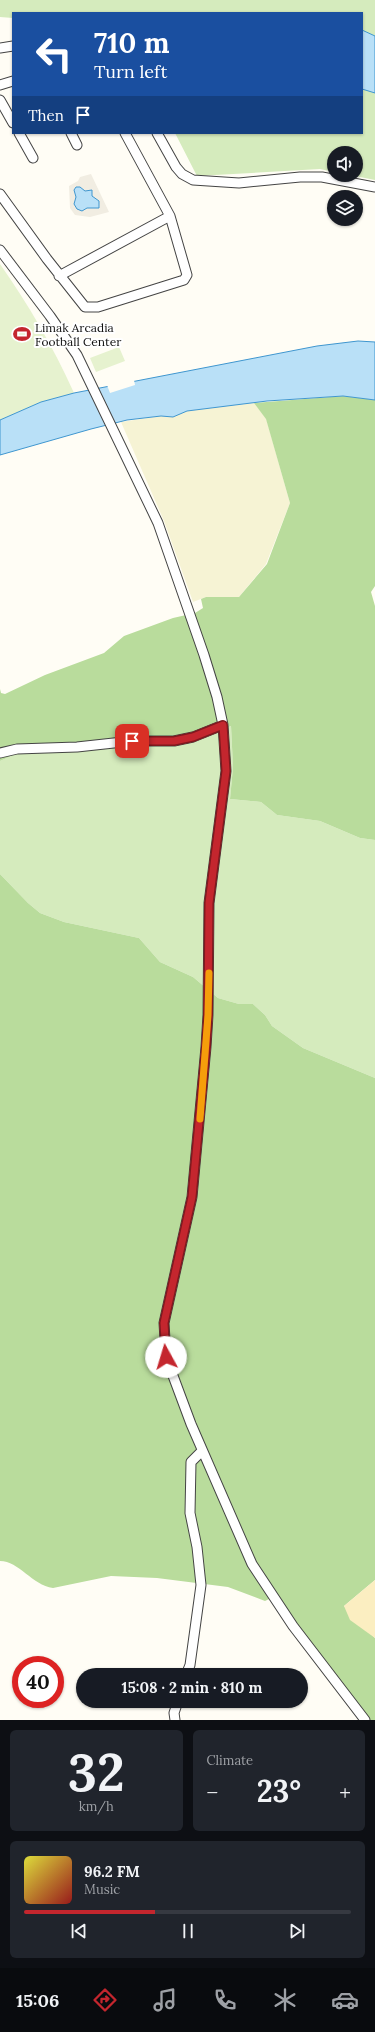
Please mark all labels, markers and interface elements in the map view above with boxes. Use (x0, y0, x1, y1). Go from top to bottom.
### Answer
text: 710 m (94, 25, 169, 61)
icon: left (28, 28, 80, 80)
text: Turn left (94, 60, 167, 83)
icon: arrive (72, 104, 94, 126)
text: Then (28, 106, 64, 125)
map controls (327, 146, 363, 226)
button: sound (327, 146, 363, 182)
button: layers (327, 190, 363, 226)
place label: Limak Arcadia Football Center (35, 320, 122, 349)
sports icon: Limak Arcadia Football Center (12, 324, 32, 344)
pin (115, 724, 149, 758)
icon: arrive (121, 730, 143, 752)
position arrow (145, 1336, 187, 1378)
speed limit sign: 40 (12, 1656, 64, 1708)
text: 15:08 · 2 min · 810 m (122, 1678, 262, 1697)
text: 32 (68, 1739, 125, 1805)
text: Climate (207, 1752, 253, 1769)
text: 23° (257, 1772, 301, 1810)
text: − (207, 1778, 218, 1806)
text: + (339, 1778, 351, 1806)
text: km/h (79, 1798, 114, 1815)
text: 96.2 FM (84, 1862, 140, 1881)
text: Music (84, 1881, 120, 1898)
icon: previous (68, 1920, 90, 1942)
icon: pause (177, 1920, 199, 1942)
icon: next (286, 1920, 308, 1942)
icon: directions (91, 1986, 119, 2014)
icon: music (151, 1986, 179, 2014)
icon: phone (211, 1986, 239, 2014)
icon: climate (271, 1986, 299, 2014)
icon: car (331, 1986, 359, 2014)
text: 15:06 (16, 1989, 59, 2012)

